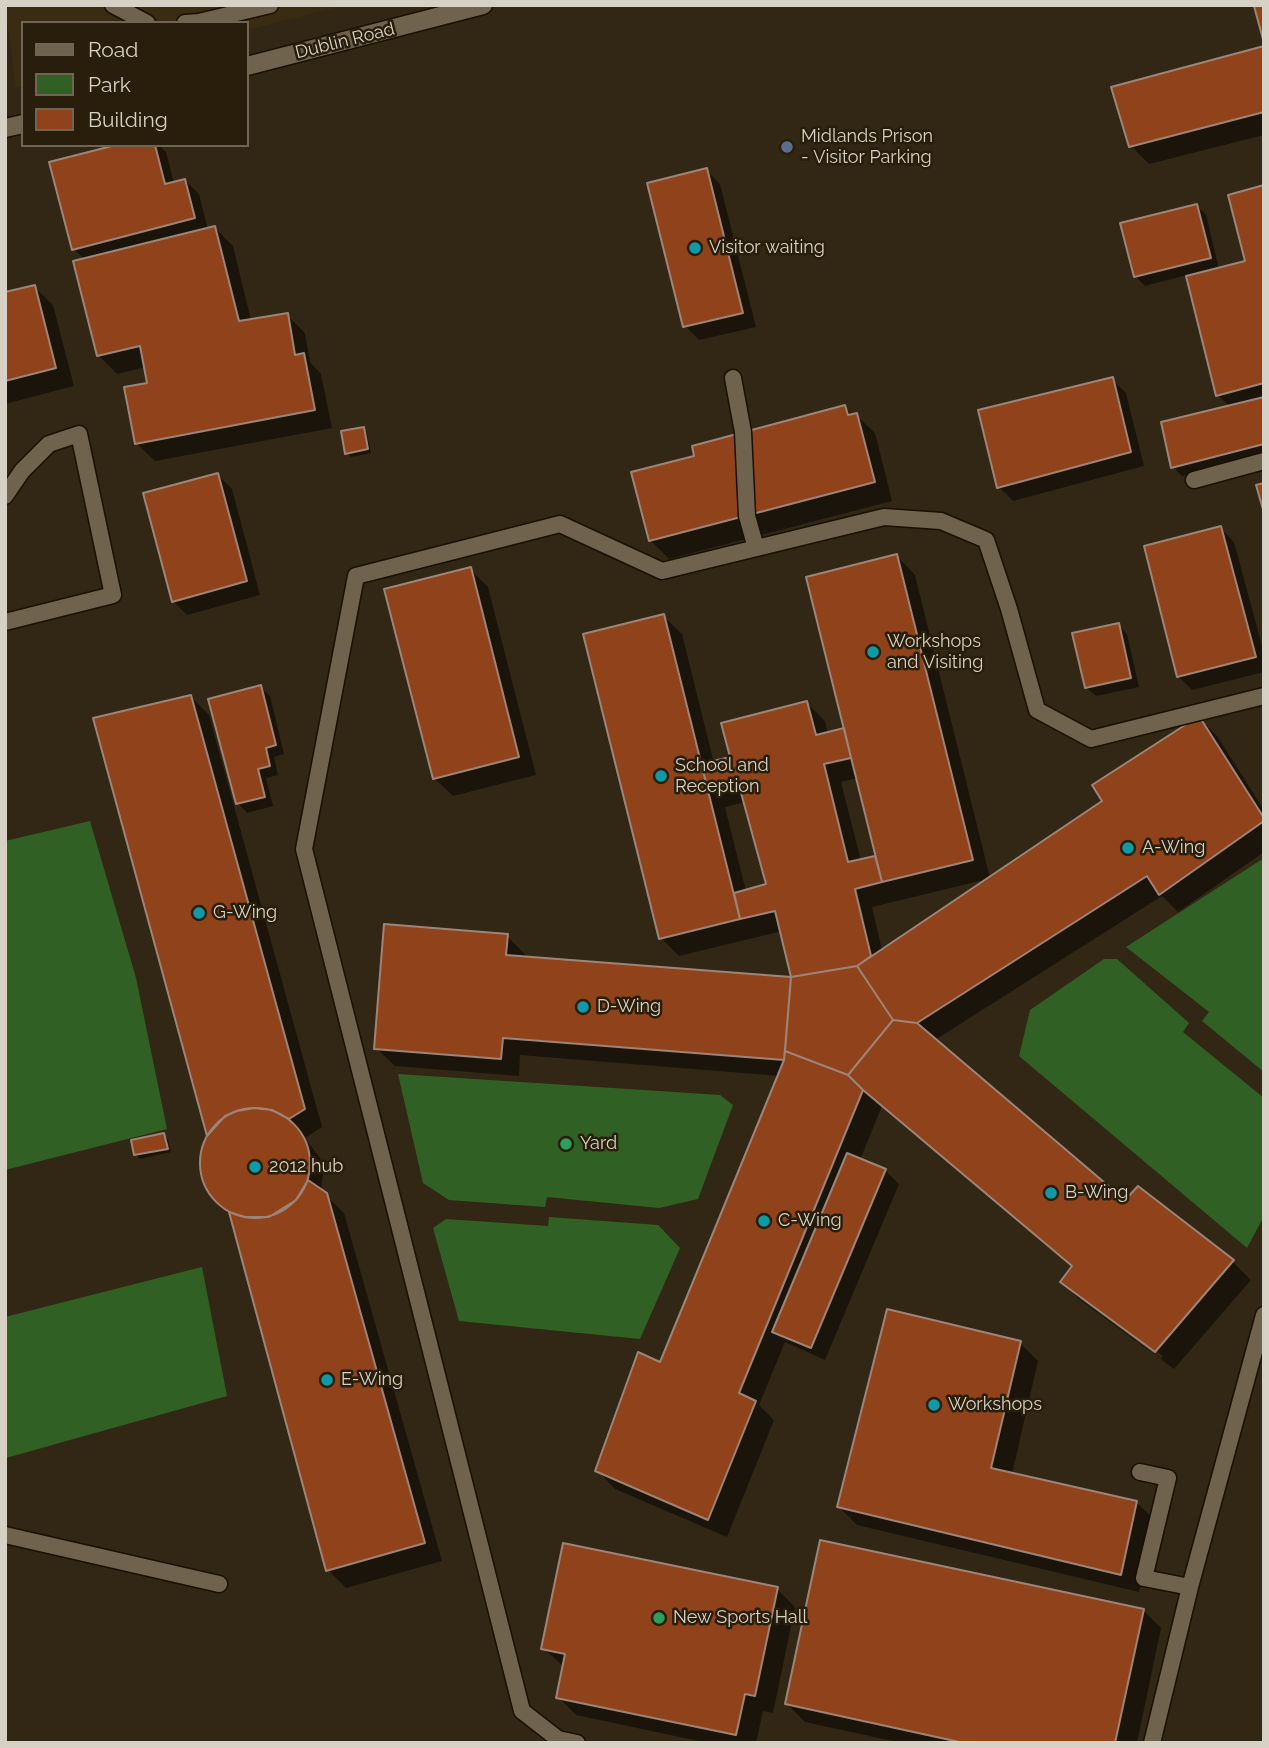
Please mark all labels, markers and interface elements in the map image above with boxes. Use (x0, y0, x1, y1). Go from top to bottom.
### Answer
street label: Dublin Road (293, 18, 397, 64)
legend (21, 21, 248, 147)
text: Road (88, 37, 138, 62)
text: Park (88, 72, 131, 97)
text: Building (88, 107, 168, 132)
place label: Midlands Prison - Visitor Parking (801, 126, 933, 168)
marker: Midlands Prison - Visitor Parking (779, 139, 795, 155)
place label: Visitor waiting (709, 237, 825, 259)
marker: Visitor waiting (687, 240, 703, 256)
place label: Workshops and Visiting (887, 631, 983, 674)
marker: Workshops and Visiting (865, 644, 881, 660)
place label: School and Reception (675, 755, 769, 798)
marker: School and Reception (653, 768, 669, 784)
place label: A-Wing (1142, 837, 1205, 859)
marker: A-Wing (1120, 840, 1136, 856)
place label: G-Wing (213, 902, 277, 924)
marker: G-Wing (191, 905, 207, 921)
place label: D-Wing (597, 996, 661, 1018)
marker: D-Wing (575, 999, 591, 1015)
place label: Yard (580, 1133, 617, 1155)
marker: Yard (558, 1136, 574, 1152)
place label: 2012 hub (269, 1156, 343, 1178)
marker: 2012 hub (247, 1159, 263, 1175)
place label: B-Wing (1065, 1182, 1128, 1204)
marker: B-Wing (1043, 1185, 1059, 1201)
place label: C-Wing (778, 1210, 842, 1232)
marker: C-Wing (756, 1213, 772, 1229)
place label: E-Wing (341, 1369, 403, 1391)
marker: E-Wing (319, 1372, 335, 1388)
place label: Workshops (948, 1394, 1042, 1416)
marker: Workshops (926, 1397, 942, 1413)
place label: New Sports Hall (673, 1607, 807, 1629)
marker: New Sports Hall (651, 1610, 667, 1626)

